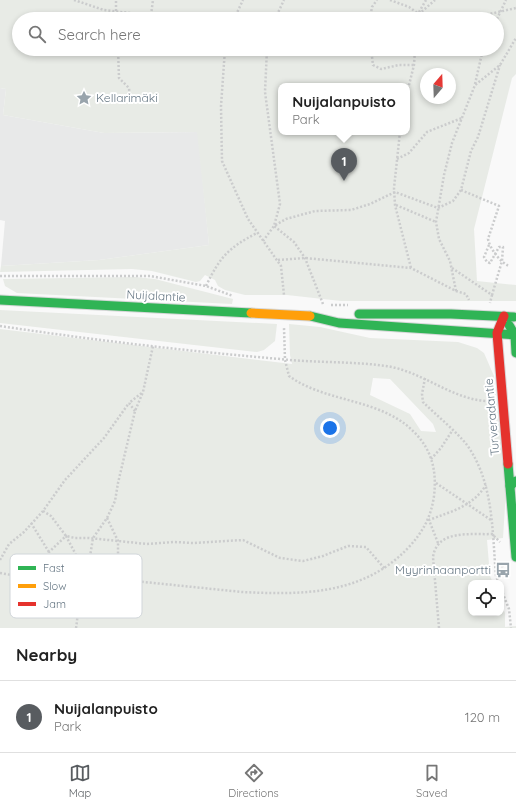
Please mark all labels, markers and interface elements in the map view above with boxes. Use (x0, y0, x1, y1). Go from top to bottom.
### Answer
search box (12, 12, 504, 56)
icon: search (26, 23, 48, 45)
text: Search here (58, 25, 141, 44)
north arrow (420, 68, 456, 104)
popup (278, 83, 410, 135)
place icon: Kellarimäki (75, 89, 93, 107)
place label: Kellarimäki (96, 90, 158, 105)
text: Nuijalanpuisto (292, 92, 396, 111)
text: Park (292, 111, 320, 127)
pin: 1 (331, 148, 357, 181)
street label: Nuijalantie (126, 286, 186, 305)
street label: Turveradantie (481, 378, 502, 456)
your location (320, 418, 340, 438)
legend (10, 554, 142, 618)
text: Fast (43, 561, 65, 575)
bus stop icon: Myyrinhaanportti (494, 561, 512, 579)
place label: Myyrinhaanportti (395, 562, 491, 577)
text: Slow (43, 579, 67, 593)
map controls (468, 580, 504, 616)
button: locate (468, 580, 504, 616)
text: Jam (43, 597, 66, 611)
text: Nearby (16, 644, 77, 665)
text: Nuijalanpuisto (54, 699, 158, 718)
text: 1 (26, 709, 32, 725)
text: 120 m (465, 709, 500, 725)
text: Park (54, 718, 82, 734)
tab: Map (69, 762, 91, 800)
tab: Directions (228, 762, 279, 800)
tab: Saved (416, 762, 447, 800)

